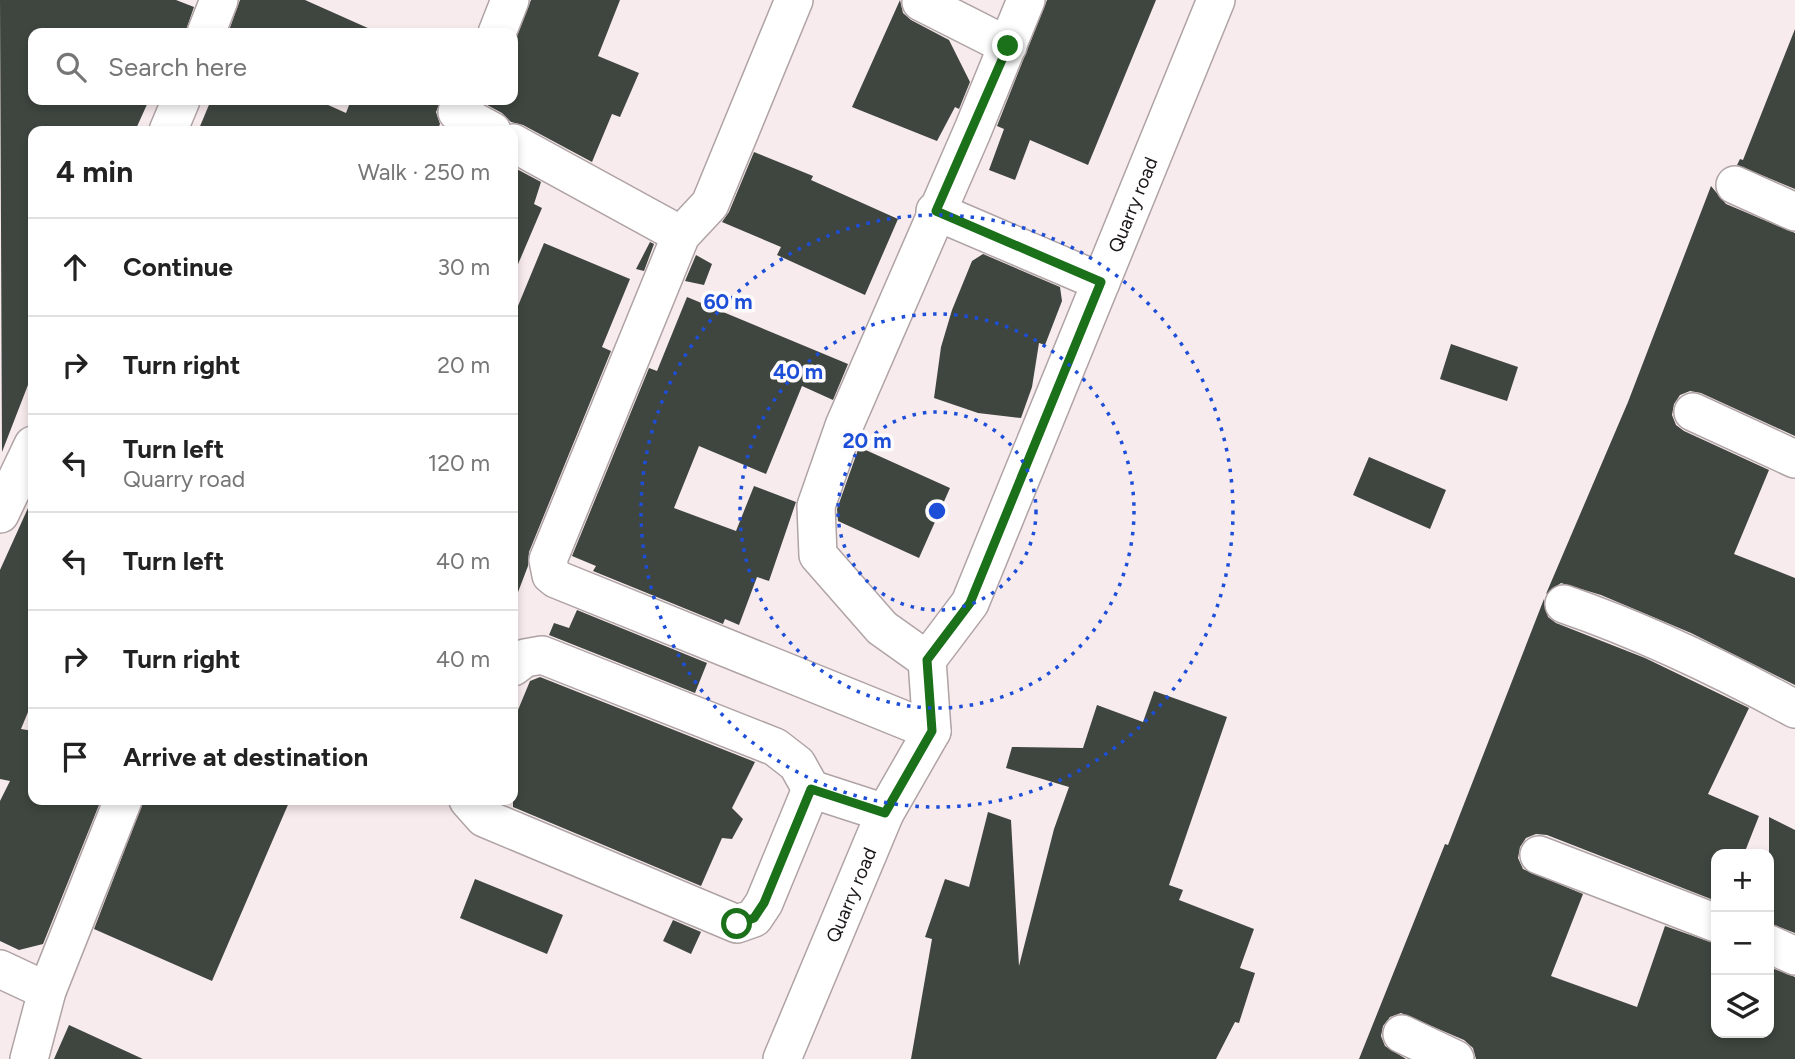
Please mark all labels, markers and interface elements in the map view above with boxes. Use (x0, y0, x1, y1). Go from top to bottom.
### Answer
search box (28, 28, 518, 105)
route end (992, 30, 1023, 61)
icon: search (52, 48, 90, 86)
text: Search here (108, 51, 247, 83)
text: 4 min (56, 153, 133, 190)
street label: Quarry road (1103, 154, 1163, 256)
text: Walk · 250 m (358, 158, 490, 186)
icon: ahead (56, 248, 94, 286)
text: Continue (123, 251, 233, 283)
text: 30 m (437, 253, 490, 281)
text: 60 m (703, 289, 753, 314)
icon: right (56, 346, 94, 384)
text: Turn right (123, 349, 240, 381)
text: 20 m (437, 351, 490, 379)
text: 40 m (773, 359, 823, 384)
text: 20 m (842, 428, 892, 453)
text: Turn left (123, 433, 224, 465)
icon: left (56, 444, 94, 482)
text: 120 m (428, 449, 490, 477)
text: Quarry road (123, 465, 245, 493)
centre of rings (925, 499, 949, 523)
icon: left (56, 542, 94, 580)
text: Turn left (123, 545, 224, 577)
text: 40 m (436, 547, 490, 575)
icon: right (56, 640, 94, 678)
text: Turn right (123, 643, 240, 675)
text: 40 m (436, 645, 490, 673)
icon: arrive (56, 738, 94, 776)
text: Arrive at destination (123, 741, 368, 773)
street label: Quarry road (821, 844, 881, 946)
map controls (1711, 849, 1774, 1038)
button: + (1711, 849, 1774, 912)
route start (721, 908, 752, 939)
button: − (1711, 912, 1774, 975)
button: layers (1711, 975, 1774, 1038)

